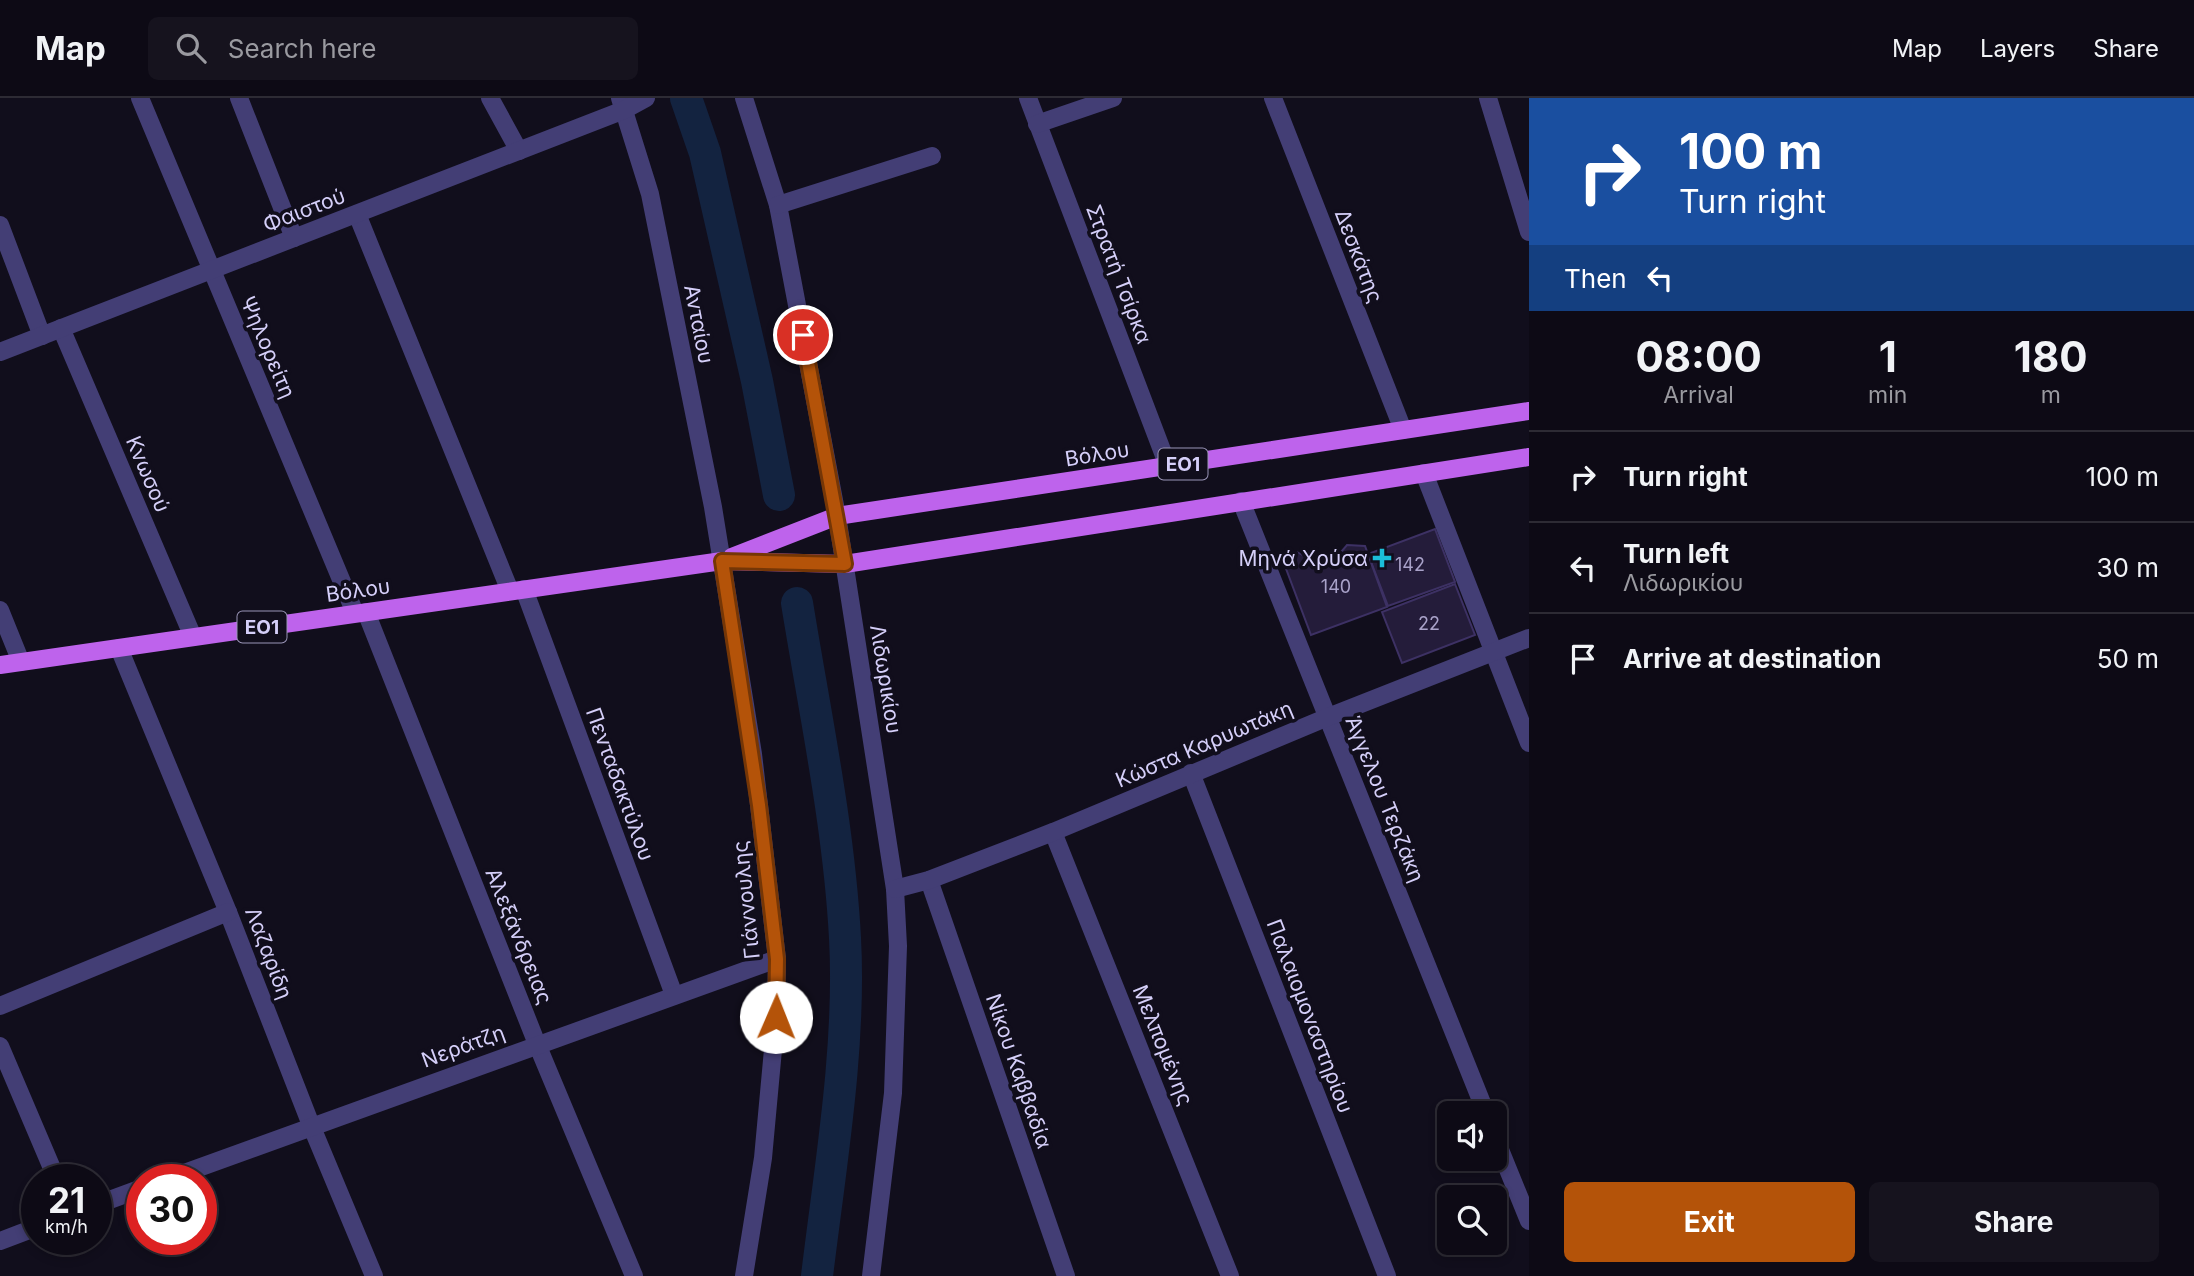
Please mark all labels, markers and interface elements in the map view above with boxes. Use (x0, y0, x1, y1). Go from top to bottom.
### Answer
search box (148, 17, 638, 80)
text: Map (35, 28, 106, 68)
icon: search (172, 29, 210, 67)
text: Search here (228, 33, 376, 64)
text: Map (1892, 34, 1942, 63)
text: Layers (1980, 34, 2055, 63)
text: Share (2093, 34, 2159, 63)
text: 100 m (1679, 122, 1823, 181)
icon: right (1564, 126, 1655, 217)
text: Turn right (1679, 182, 1826, 221)
street label: Φαιστού (259, 183, 349, 237)
street label: Στρατή Τσίρκα (1081, 201, 1157, 347)
street label: Δεσκάτης (1330, 206, 1388, 306)
icon: left (1641, 259, 1679, 297)
text: Then (1564, 263, 1627, 294)
street label: Ανταίου (679, 282, 719, 366)
street label: Ψηλορείτη (235, 292, 301, 402)
pin (773, 305, 833, 365)
icon: arrive (784, 316, 822, 354)
text: 08:00 (1635, 331, 1762, 382)
text: 1 (1879, 331, 1897, 382)
text: 180 (2014, 331, 2088, 382)
text: Arrival (1663, 381, 1734, 409)
text: min (1868, 381, 1907, 409)
text: m (2041, 381, 2061, 409)
street label: Κνωσού (121, 432, 175, 516)
street label: Βόλου (1063, 437, 1131, 471)
road number: ΕΟ1 (1158, 448, 1208, 480)
icon: right (1564, 458, 1602, 496)
text: Turn right (1623, 461, 1748, 492)
text: 100 m (2086, 461, 2159, 492)
text: Turn left (1623, 538, 1729, 569)
place label: Μηνά Χρύσα (1239, 546, 1368, 571)
icon: left (1564, 549, 1602, 587)
marker: Μηνά Χρύσα (1374, 550, 1390, 566)
text: 30 m (2096, 552, 2159, 583)
house number: 142 (1395, 554, 1425, 575)
text: Λιδωρικίου (1623, 569, 1743, 597)
street label: Βόλου (324, 573, 392, 607)
house number: 140 (1321, 576, 1351, 597)
road number: ΕΟ1 (238, 612, 286, 642)
house number: 22 (1418, 613, 1440, 634)
street label: Λιδωρικίου (865, 623, 907, 735)
icon: arrive (1564, 640, 1602, 678)
text: Arrive at destination (1623, 643, 1882, 674)
text: 50 m (2097, 643, 2159, 674)
street label: Κώστα Καρυωτάκη (1112, 695, 1296, 793)
street label: Πενταδακτύλου (581, 704, 659, 864)
street label: Άγγελου Τερζάκη (1340, 712, 1430, 886)
street label: Γιάννουλης (727, 840, 765, 960)
street label: Αλεξάνδρειας (480, 864, 558, 1008)
street label: Λαζαρίδη (240, 904, 298, 1002)
street label: Παλαιομοναστηρίου (1262, 916, 1358, 1116)
position arrow (739, 980, 813, 1054)
street label: Μελπομένης (1127, 981, 1199, 1109)
street label: Νίκου Καββαδία (981, 990, 1057, 1152)
street label: Νεράτζη (418, 1019, 508, 1073)
map controls (1437, 1101, 1507, 1255)
button: sound (1437, 1101, 1507, 1171)
speed limit sign: 30 (126, 1164, 217, 1255)
text: 21 (48, 1179, 85, 1221)
button: Exit (1564, 1182, 1855, 1262)
button: Share (1869, 1182, 2159, 1262)
button: search (1437, 1185, 1507, 1255)
text: km/h (45, 1216, 88, 1237)

